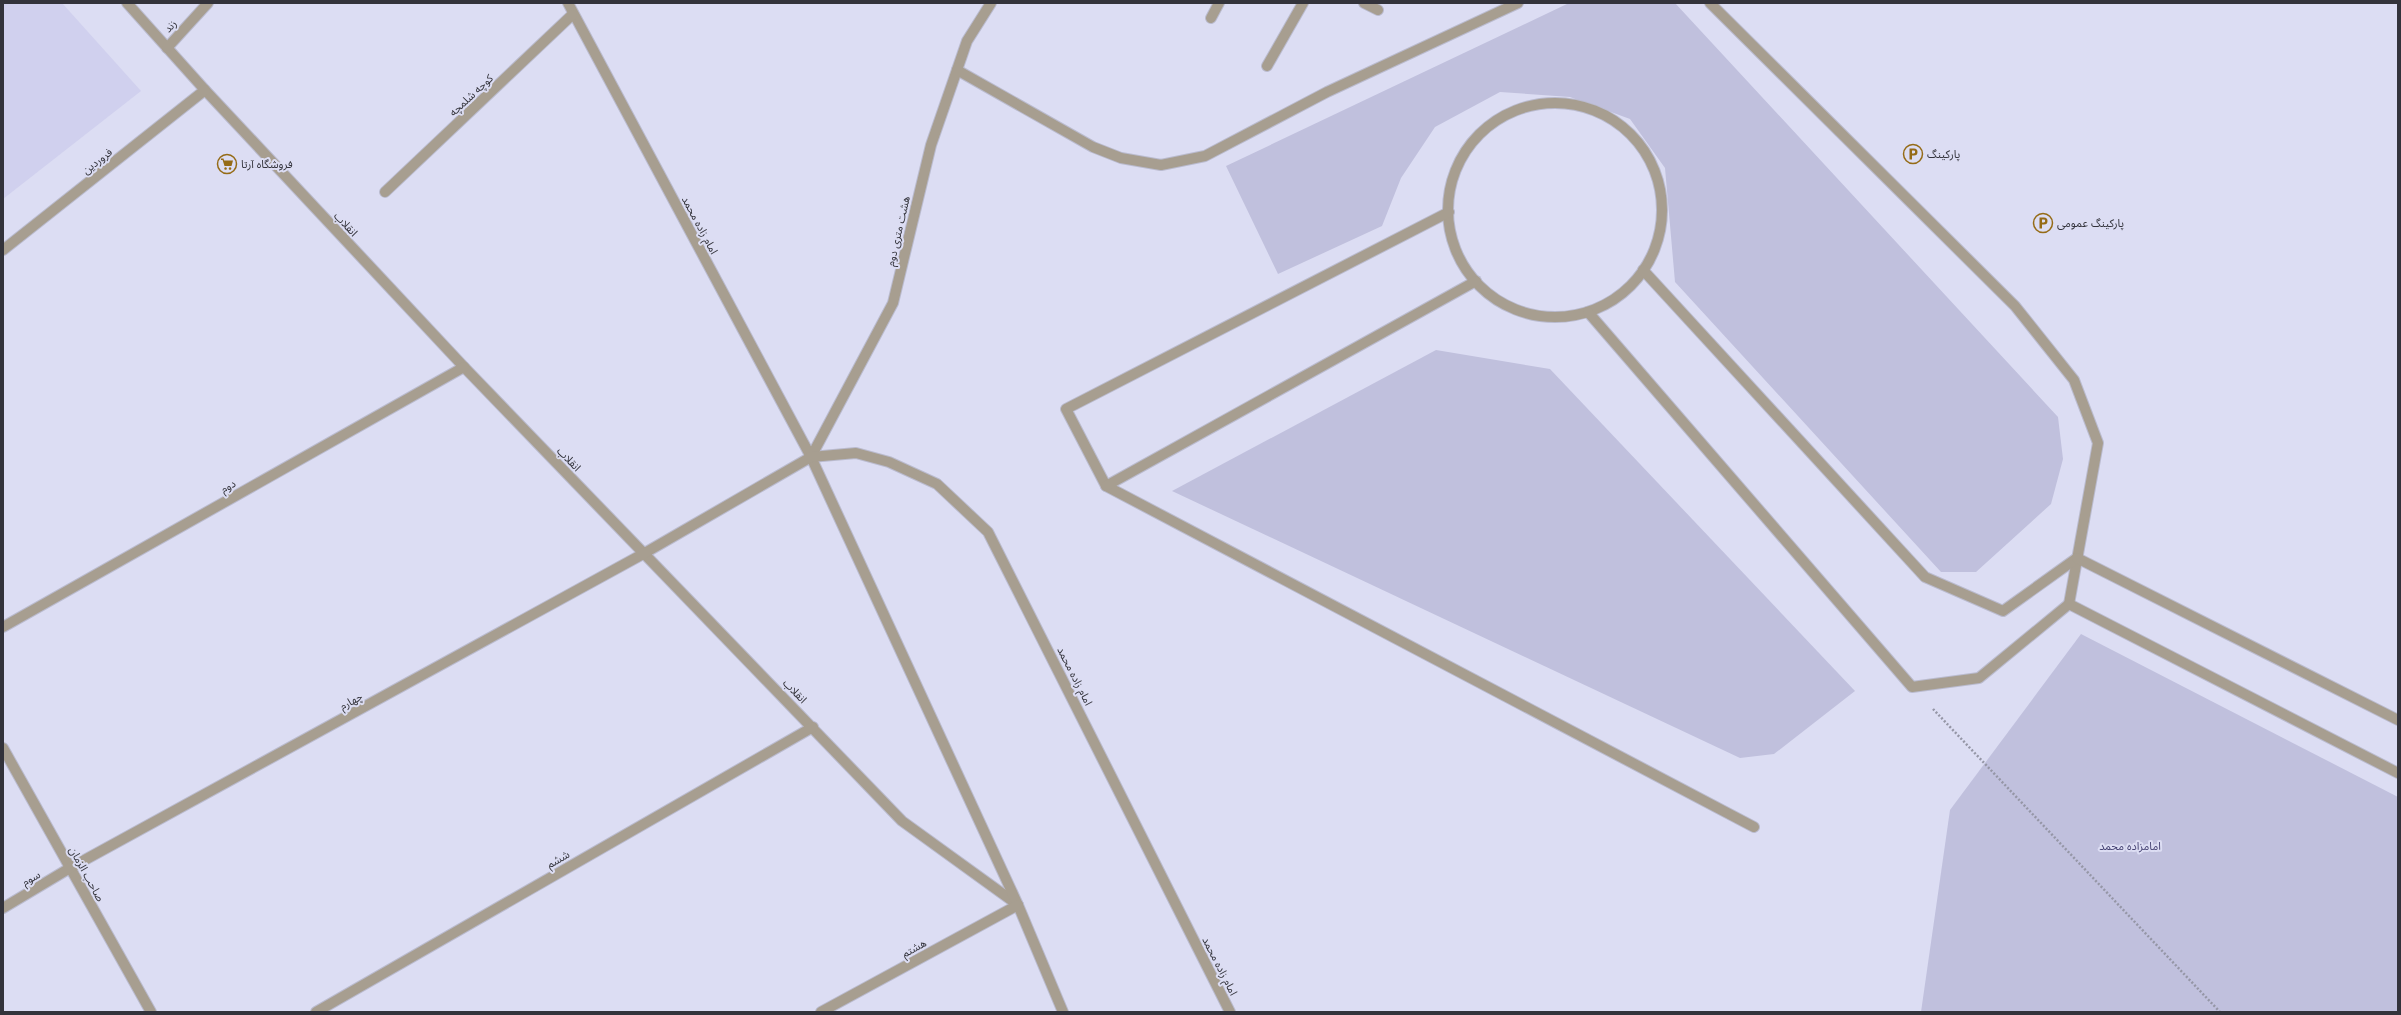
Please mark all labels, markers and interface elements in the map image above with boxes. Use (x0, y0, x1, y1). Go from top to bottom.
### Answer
street label: زند (160, 16, 180, 36)
street label: کوچه شلمچه (445, 70, 497, 120)
parking icon: پارکینگ (1902, 143, 1924, 165)
street label: فروردین (78, 144, 116, 178)
place label: پارکینگ (1927, 146, 1960, 162)
supermarket icon: فروشگاه آرتا (216, 153, 238, 175)
place label: فروشگاه آرتا (241, 156, 293, 172)
street label: امام زاده محمد (678, 193, 722, 257)
street label: هشت متری دوم (882, 194, 914, 268)
street label: انقلاب (330, 208, 362, 240)
parking icon: پارکینگ عمومی (2032, 212, 2054, 234)
place label: پارکینگ عمومی (2057, 215, 2124, 231)
street label: انقلاب (553, 443, 585, 475)
street label: دوم (217, 475, 239, 497)
street label: امام زاده محمد (1053, 644, 1097, 708)
street label: انقلاب (779, 675, 811, 707)
street label: چهارم (337, 688, 366, 714)
park label: امامزاده محمد (2099, 838, 2161, 854)
street label: صاحب الزمان (65, 844, 109, 904)
street label: ششم (544, 846, 573, 873)
street label: سوم (19, 866, 44, 890)
street label: امام زاده محمد (1198, 934, 1242, 998)
street label: هشتم (899, 935, 930, 962)

